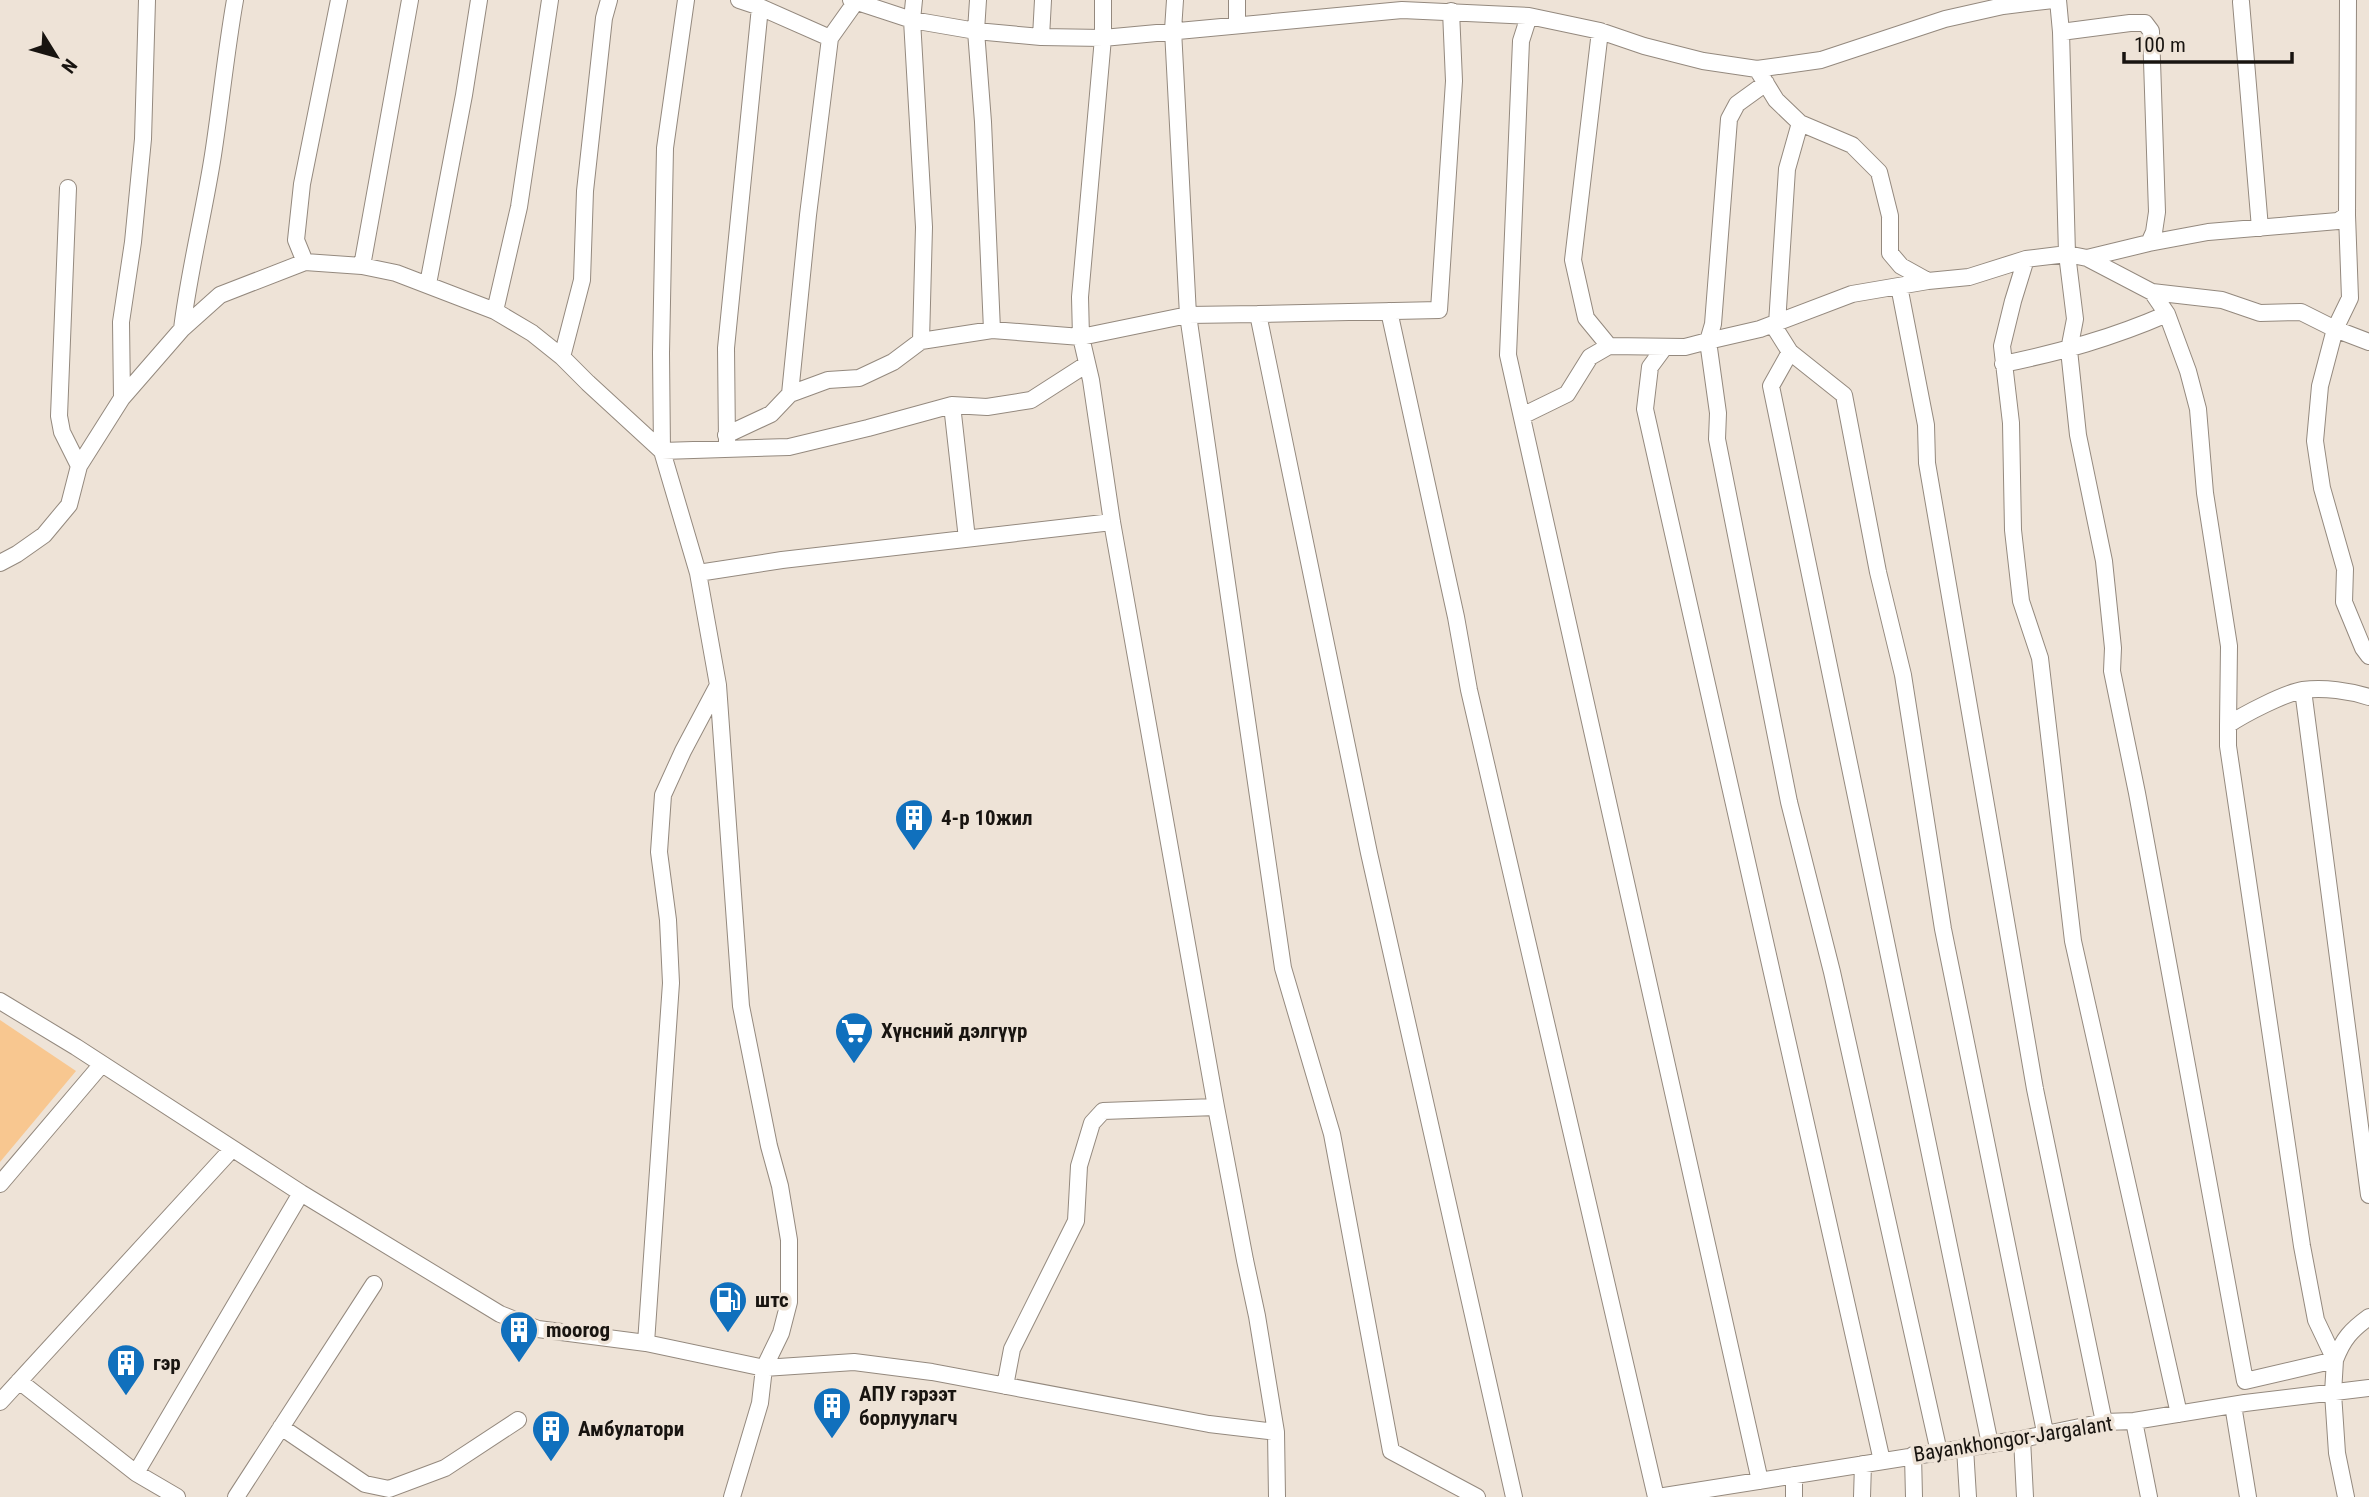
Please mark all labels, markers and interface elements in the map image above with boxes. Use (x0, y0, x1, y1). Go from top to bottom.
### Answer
north arrow (21, 21, 91, 91)
scale bar (2124, 21, 2292, 65)
text: 100 m (2134, 33, 2186, 57)
text: N (56, 54, 82, 77)
building icon: 4-р 10жил (893, 797, 935, 852)
place label: 4-р 10жил (941, 806, 1032, 830)
supermarket icon: Хүнсний дэлгүүр (833, 1010, 875, 1065)
place label: Хүнсний дэлгүүр (881, 1019, 1027, 1043)
fuel station icon: штс (707, 1279, 749, 1334)
place label: штс (755, 1288, 789, 1312)
building icon: moorog (498, 1309, 540, 1364)
place label: moorog (546, 1318, 610, 1342)
building icon: гэр (105, 1342, 147, 1397)
place label: гэр (153, 1351, 181, 1375)
place label: АПУ гэрээт борлуулагч (859, 1382, 958, 1430)
building icon: АПУ гэрээт борлуулагч (811, 1385, 853, 1440)
building icon: Амбулатори (530, 1408, 572, 1463)
street label: Bayankhongor-Jargalant (1912, 1411, 2114, 1467)
place label: Амбулатори (578, 1417, 684, 1441)

